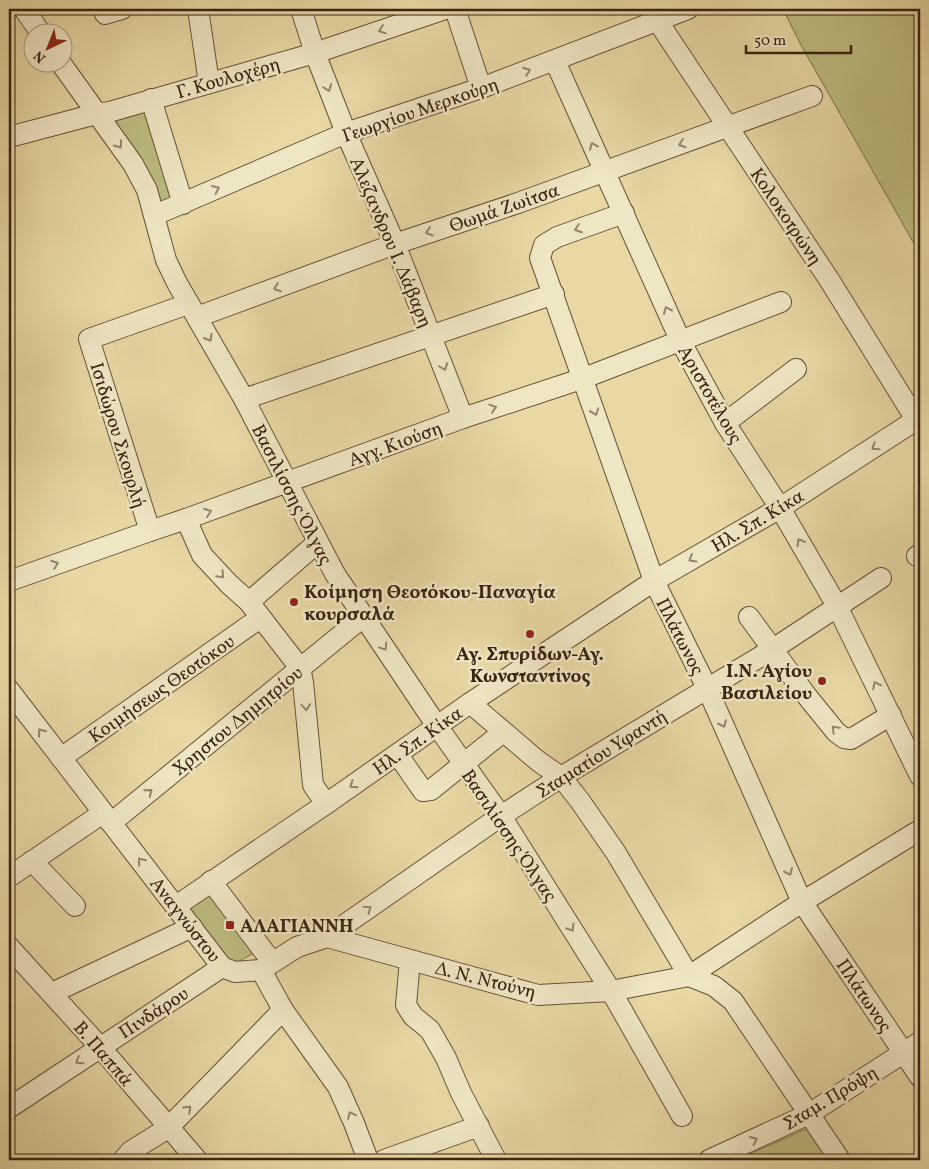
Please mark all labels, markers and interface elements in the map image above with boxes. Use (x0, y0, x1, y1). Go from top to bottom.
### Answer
north arrow (22, 22, 72, 72)
scale bar (746, 22, 852, 54)
one-way arrow (378, 24, 387, 34)
text: 50 m (754, 31, 786, 52)
text: N (30, 46, 50, 67)
street label: Γ. Κουλοχέρη (174, 52, 284, 106)
one-way arrow (522, 67, 531, 77)
street label: Γεωργίου Μερκούρη (339, 72, 503, 150)
one-way arrow (322, 83, 333, 92)
one-way arrow (678, 138, 687, 148)
one-way arrow (113, 139, 122, 149)
one-way arrow (589, 142, 600, 151)
street label: Αλεζανδρου Ι. Δάβαρη (342, 153, 438, 332)
street label: Κολοκοτρώνη (743, 163, 828, 271)
street label: Θωμά Ζωίτσα (446, 178, 564, 240)
one-way arrow (211, 185, 220, 196)
one-way arrow (575, 223, 583, 233)
one-way arrow (426, 227, 434, 237)
one-way arrow (273, 282, 281, 292)
one-way arrow (662, 306, 673, 315)
one-way arrow (202, 333, 212, 342)
street label: Αριστοτέλους (671, 341, 748, 449)
street label: Ισιδώρου Σκουρλή (83, 359, 152, 512)
one-way arrow (438, 363, 448, 371)
one-way arrow (488, 404, 496, 414)
one-way arrow (590, 407, 600, 416)
street label: Αγγ. Κιούση (345, 416, 446, 474)
street label: Βασιλίσσης Όλγας (244, 420, 338, 570)
one-way arrow (872, 440, 881, 450)
street label: Ηλ. Σπ. Κίκα (707, 483, 810, 560)
one-way arrow (204, 507, 212, 517)
one-way arrow (796, 538, 806, 547)
one-way arrow (689, 553, 698, 563)
one-way arrow (50, 560, 58, 570)
one-way arrow (215, 570, 224, 579)
place label: Κοίμηση Θεοτόκου-Παναγία κουρσαλά (304, 580, 556, 628)
street label: Πλάτωνος (649, 594, 710, 680)
marker: Κοίμηση Θεοτόκου-Παναγία κουρσαλά (288, 596, 300, 608)
marker: Αγ. Σπυρίδων-Αγ. Κωνσταντίνος (524, 628, 536, 640)
street label: Κοιμήσεως Θεοτόκου (84, 629, 241, 750)
one-way arrow (377, 642, 387, 651)
place label: Αγ. Σπυρίδων-Αγ. Κωνσταντίνος (456, 642, 604, 690)
place label: Ι.Ν. Αγίου Βασιλείου (721, 659, 812, 707)
street label: Χρηστου Δημητρίου (167, 661, 309, 782)
marker: Ι.Ν. Αγίου Βασιλείου (816, 675, 828, 687)
one-way arrow (872, 681, 882, 690)
street label: Ηλ. Σπ. Κίκα (368, 701, 469, 782)
one-way arrow (300, 704, 311, 712)
street label: Σταματίου Υφαντή (532, 704, 672, 805)
one-way arrow (717, 719, 728, 728)
one-way arrow (832, 726, 841, 735)
one-way arrow (39, 729, 47, 738)
street label: Βασιλίσσης Όλγας (454, 765, 562, 908)
one-way arrow (350, 779, 359, 788)
one-way arrow (143, 790, 152, 798)
one-way arrow (138, 858, 146, 867)
one-way arrow (782, 867, 793, 876)
street label: Αναγνώστου (143, 872, 226, 968)
one-way arrow (362, 906, 371, 915)
place label: ΑΛΑΓΙΑΝΝΗ (240, 914, 354, 940)
marker: ΑΛΑΓΙΑΝΝΗ (224, 919, 236, 931)
one-way arrow (564, 922, 574, 931)
street label: Πλάτωνος (829, 954, 898, 1038)
street label: Δ. Ν. Ντούνη (432, 956, 539, 1006)
street label: Πινδάρου (114, 981, 194, 1046)
street label: Β. Παππά (67, 1016, 139, 1093)
one-way arrow (76, 1055, 85, 1064)
street label: Σταμ. Πρόψη (779, 1060, 883, 1137)
one-way arrow (182, 1106, 191, 1115)
one-way arrow (346, 1111, 357, 1120)
one-way arrow (749, 1135, 758, 1146)

